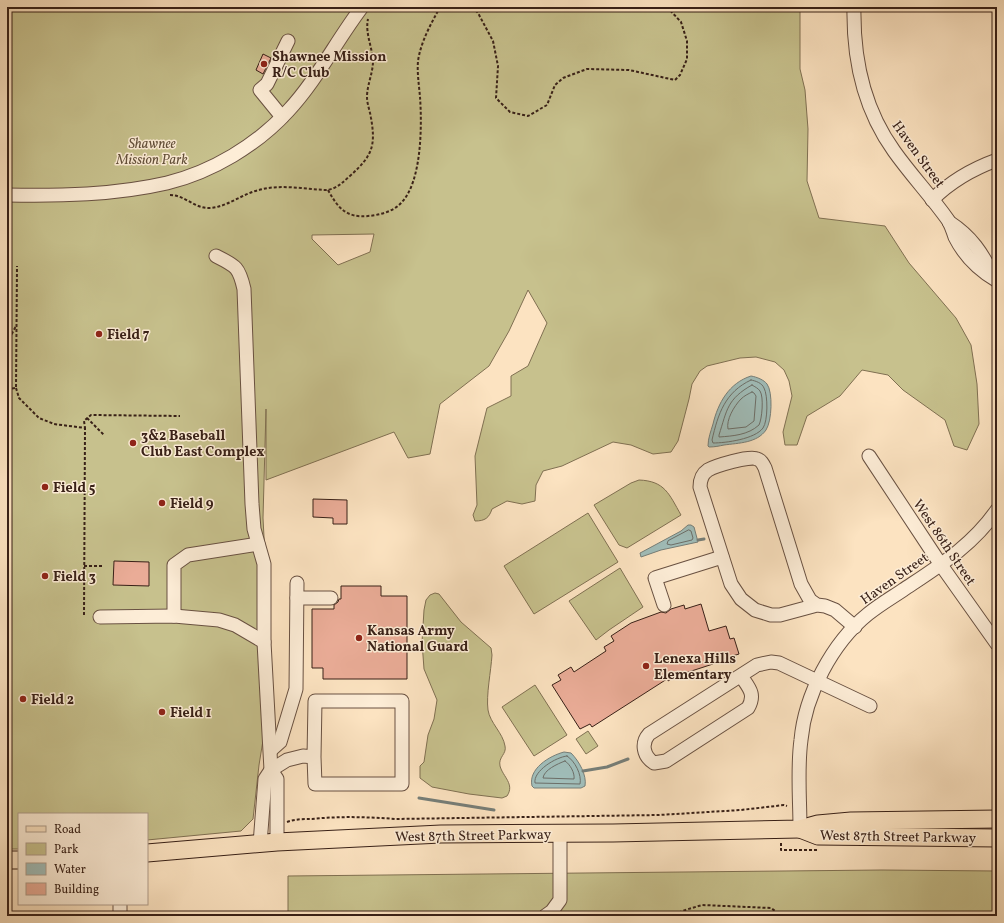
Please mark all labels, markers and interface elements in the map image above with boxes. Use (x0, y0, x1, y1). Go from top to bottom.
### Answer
place label: Shawnee Mission R/C Club (272, 48, 386, 83)
marker: Shawnee Mission R/C Club (259, 59, 269, 69)
street label: Haven Street (887, 117, 949, 192)
park label: Shawnee Mission Park (115, 135, 188, 170)
place label: Field 7 (107, 326, 150, 345)
marker: Field 7 (94, 329, 104, 339)
place label: 3&2 Baseball Club East Complex (141, 427, 264, 462)
marker: 3&2 Baseball Club East Complex (128, 438, 138, 448)
place label: Field 5 (53, 479, 96, 498)
marker: Field 5 (40, 482, 50, 492)
place label: Field 9 (170, 495, 214, 514)
street label: West 86th Street (908, 496, 980, 590)
marker: Field 9 (157, 498, 167, 508)
street label: Haven Street (857, 549, 933, 610)
place label: Field 3 (53, 568, 96, 587)
marker: Field 3 (40, 571, 50, 581)
place label: Kansas Army National Guard (367, 622, 469, 657)
marker: Kansas Army National Guard (354, 633, 364, 643)
place label: Lenexa Hills Elementary (654, 650, 736, 685)
marker: Lenexa Hills Elementary (641, 661, 651, 671)
place label: Field 2 (31, 691, 74, 710)
marker: Field 2 (18, 694, 28, 704)
place label: Field 1 (170, 704, 211, 723)
marker: Field 1 (157, 707, 167, 717)
legend (18, 813, 148, 905)
text: Road (54, 822, 81, 838)
street label: West 87th Street Parkway (395, 826, 552, 847)
street label: West 87th Street Parkway (820, 827, 977, 848)
text: Park (54, 842, 79, 858)
text: Water (54, 862, 86, 878)
text: Building (54, 882, 99, 898)

